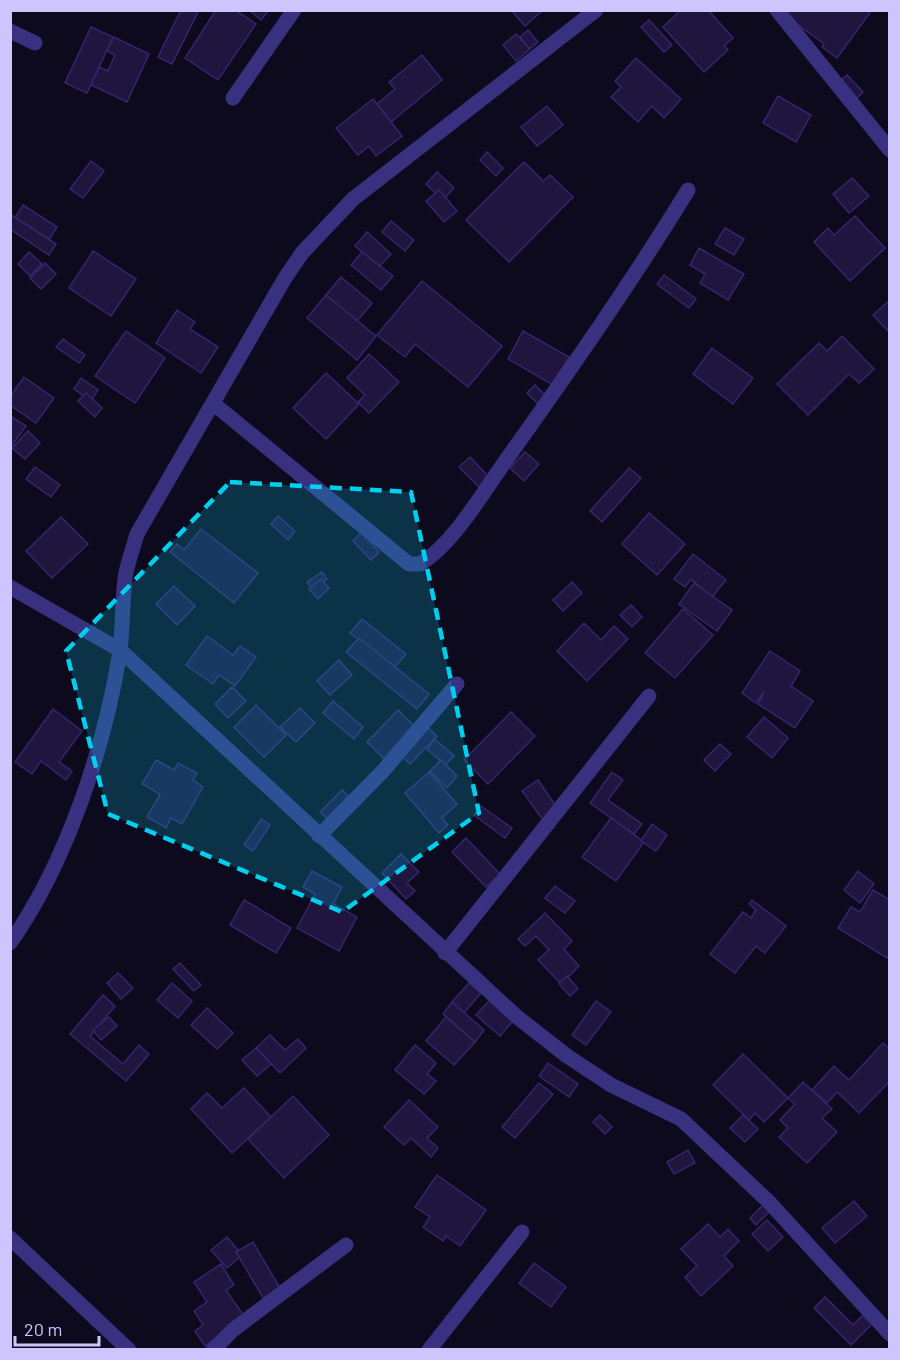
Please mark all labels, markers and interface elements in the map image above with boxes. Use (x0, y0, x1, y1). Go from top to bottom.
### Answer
scale bar (15, 1309, 99, 1347)
text: 20 m (24, 1318, 62, 1340)

